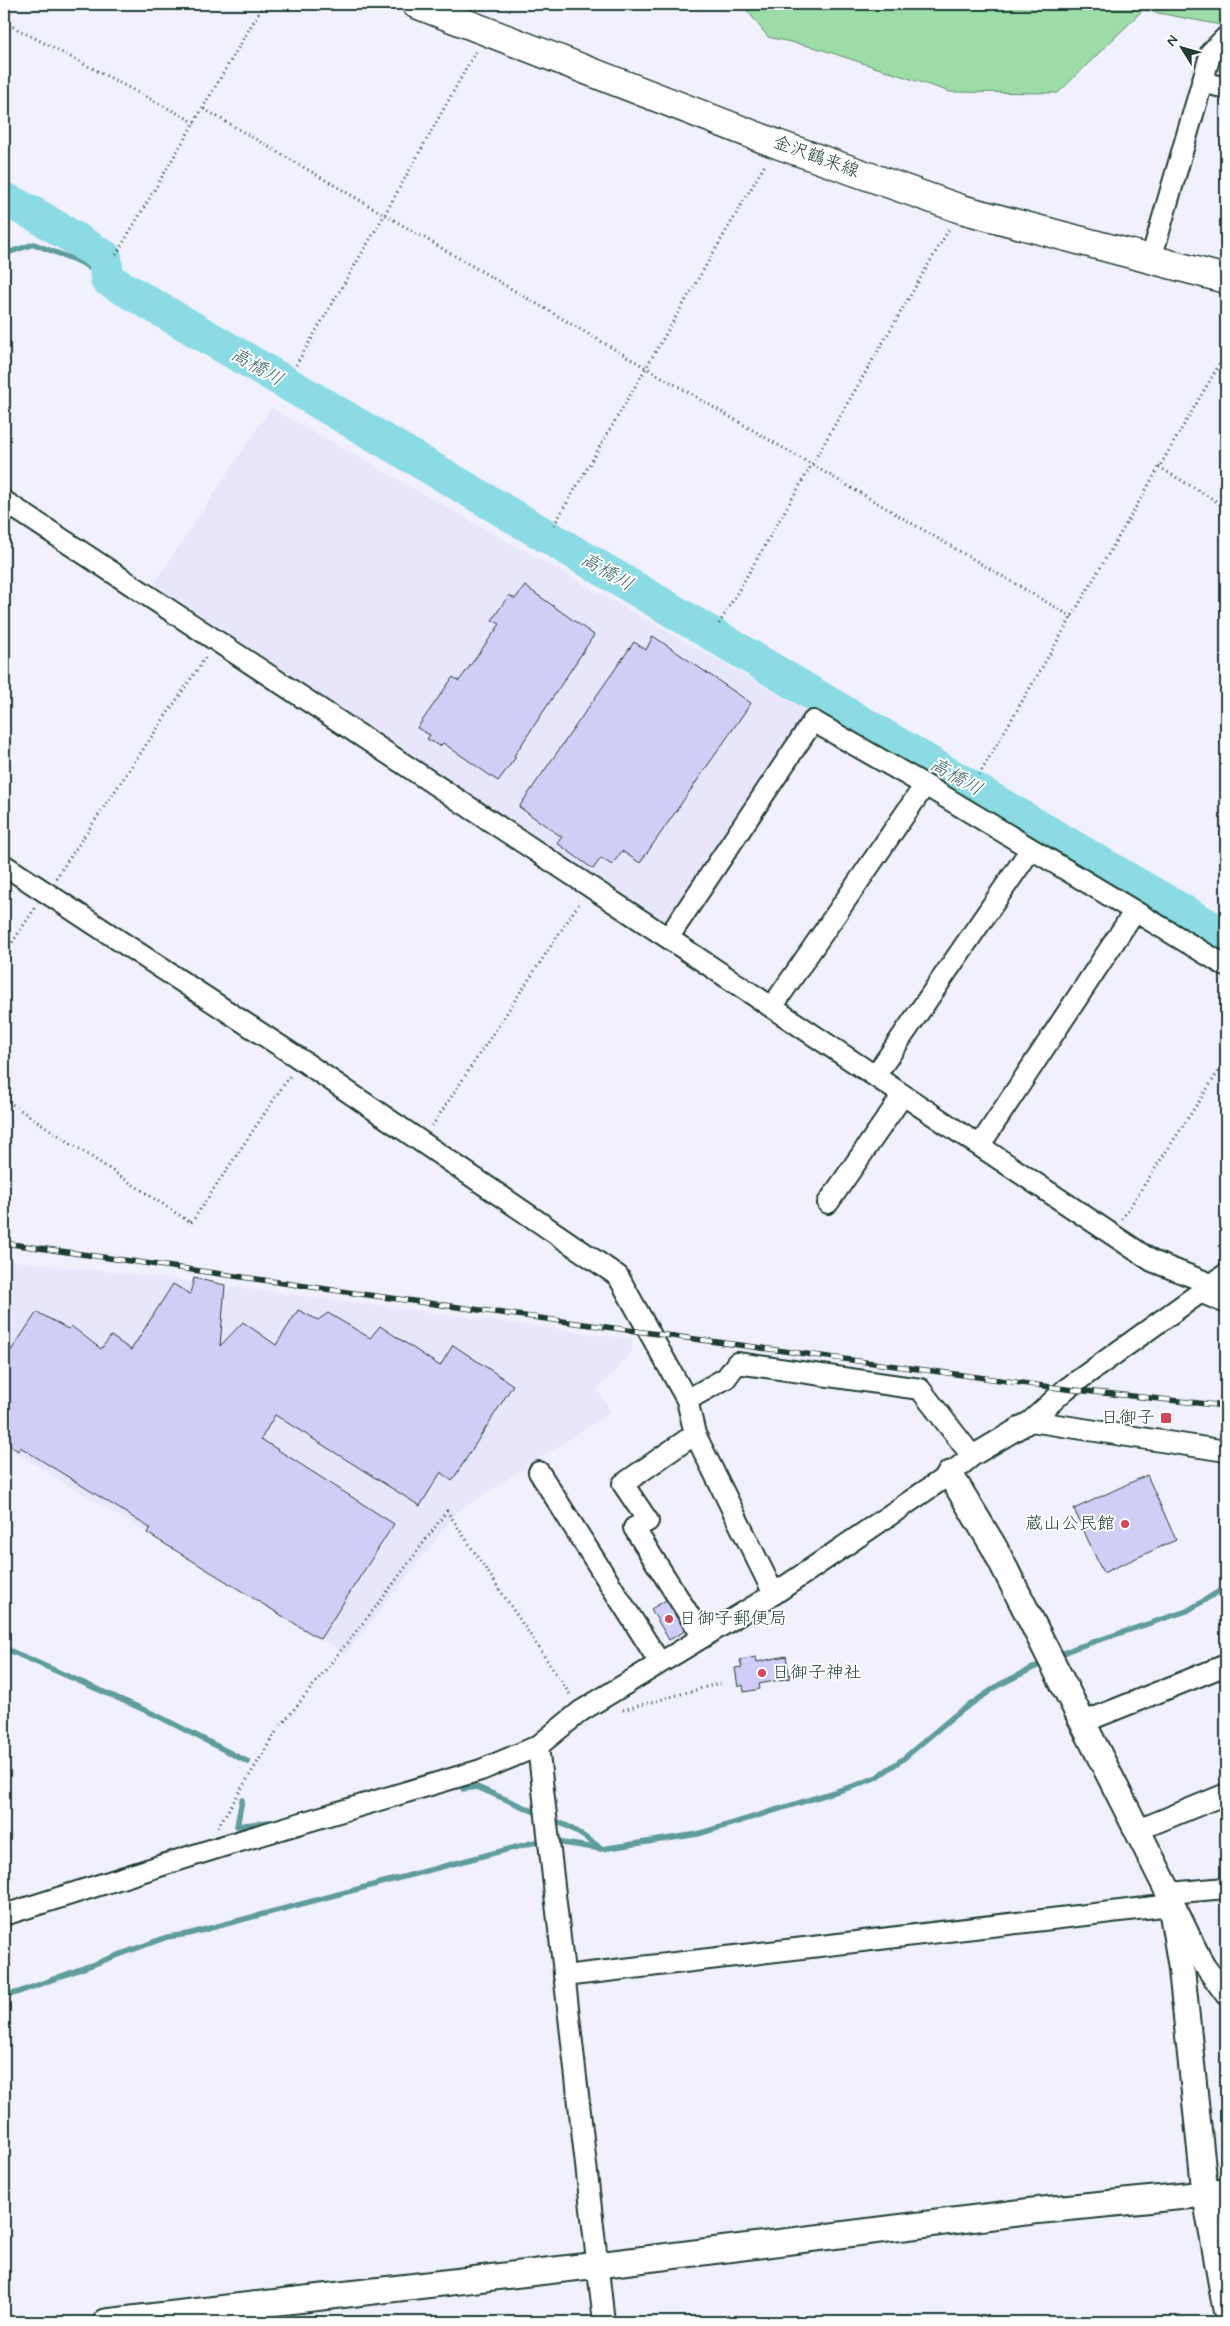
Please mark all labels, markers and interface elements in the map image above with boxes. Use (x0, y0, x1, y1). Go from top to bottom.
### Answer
north arrow (1158, 22, 1208, 72)
text: N (1162, 32, 1182, 50)
street label: 金沢鶴来線 (770, 130, 862, 184)
water label: 高橋川 (226, 342, 288, 392)
water label: 高橋川 (576, 547, 638, 597)
water label: 高橋川 (925, 752, 987, 802)
place label: 日御子 (1101, 1406, 1155, 1430)
marker: 日御子 (1159, 1411, 1173, 1425)
place label: 蔵山公民館 (1025, 1512, 1115, 1536)
marker: 蔵山公民館 (1119, 1518, 1131, 1530)
place label: 日御子郵便局 (679, 1607, 787, 1631)
marker: 日御子郵便局 (663, 1613, 675, 1625)
place label: 日御子神社 (772, 1661, 862, 1685)
marker: 日御子神社 (756, 1667, 768, 1679)

